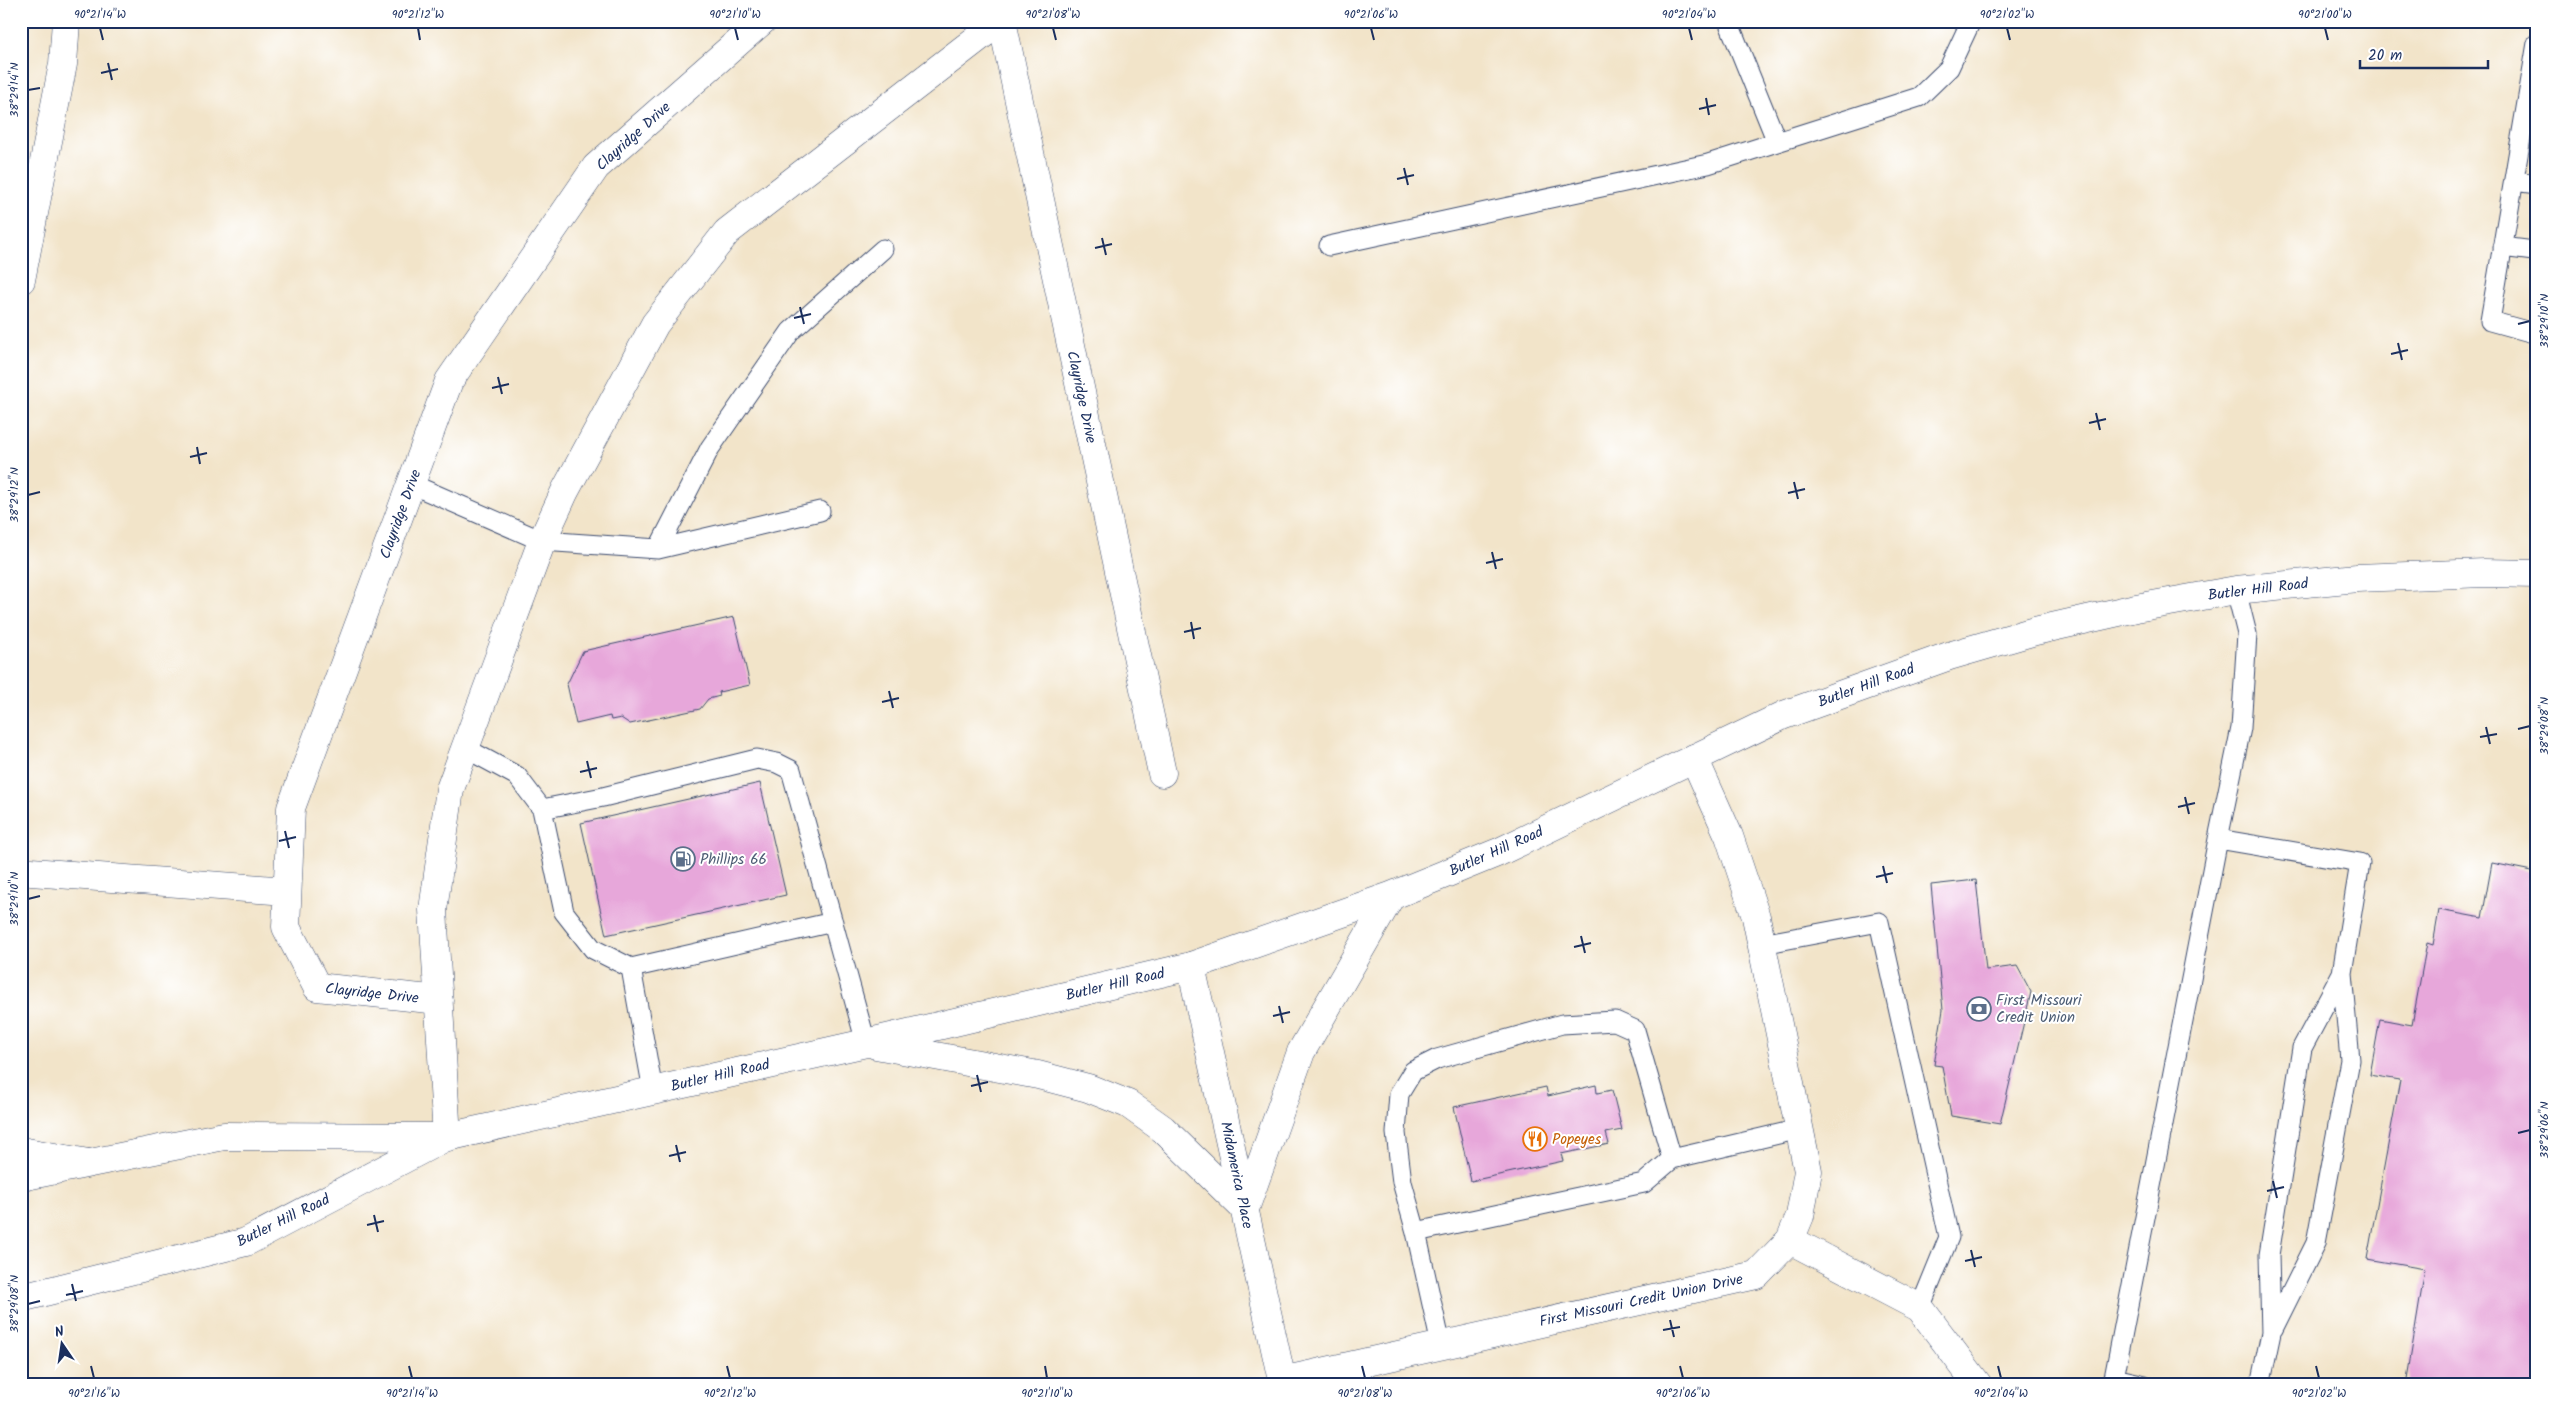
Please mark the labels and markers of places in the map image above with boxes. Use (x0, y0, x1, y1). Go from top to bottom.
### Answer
fuel station icon: Phillips 66 (670, 846, 696, 872)
place label: Phillips 66 (700, 848, 767, 872)
place label: First Missouri Credit Union (1996, 989, 2083, 1030)
bank icon: First Missouri Credit Union (1966, 996, 1992, 1022)
restaurant icon: Popeyes (1522, 1126, 1548, 1152)
place label: Popeyes (1552, 1128, 1602, 1152)

